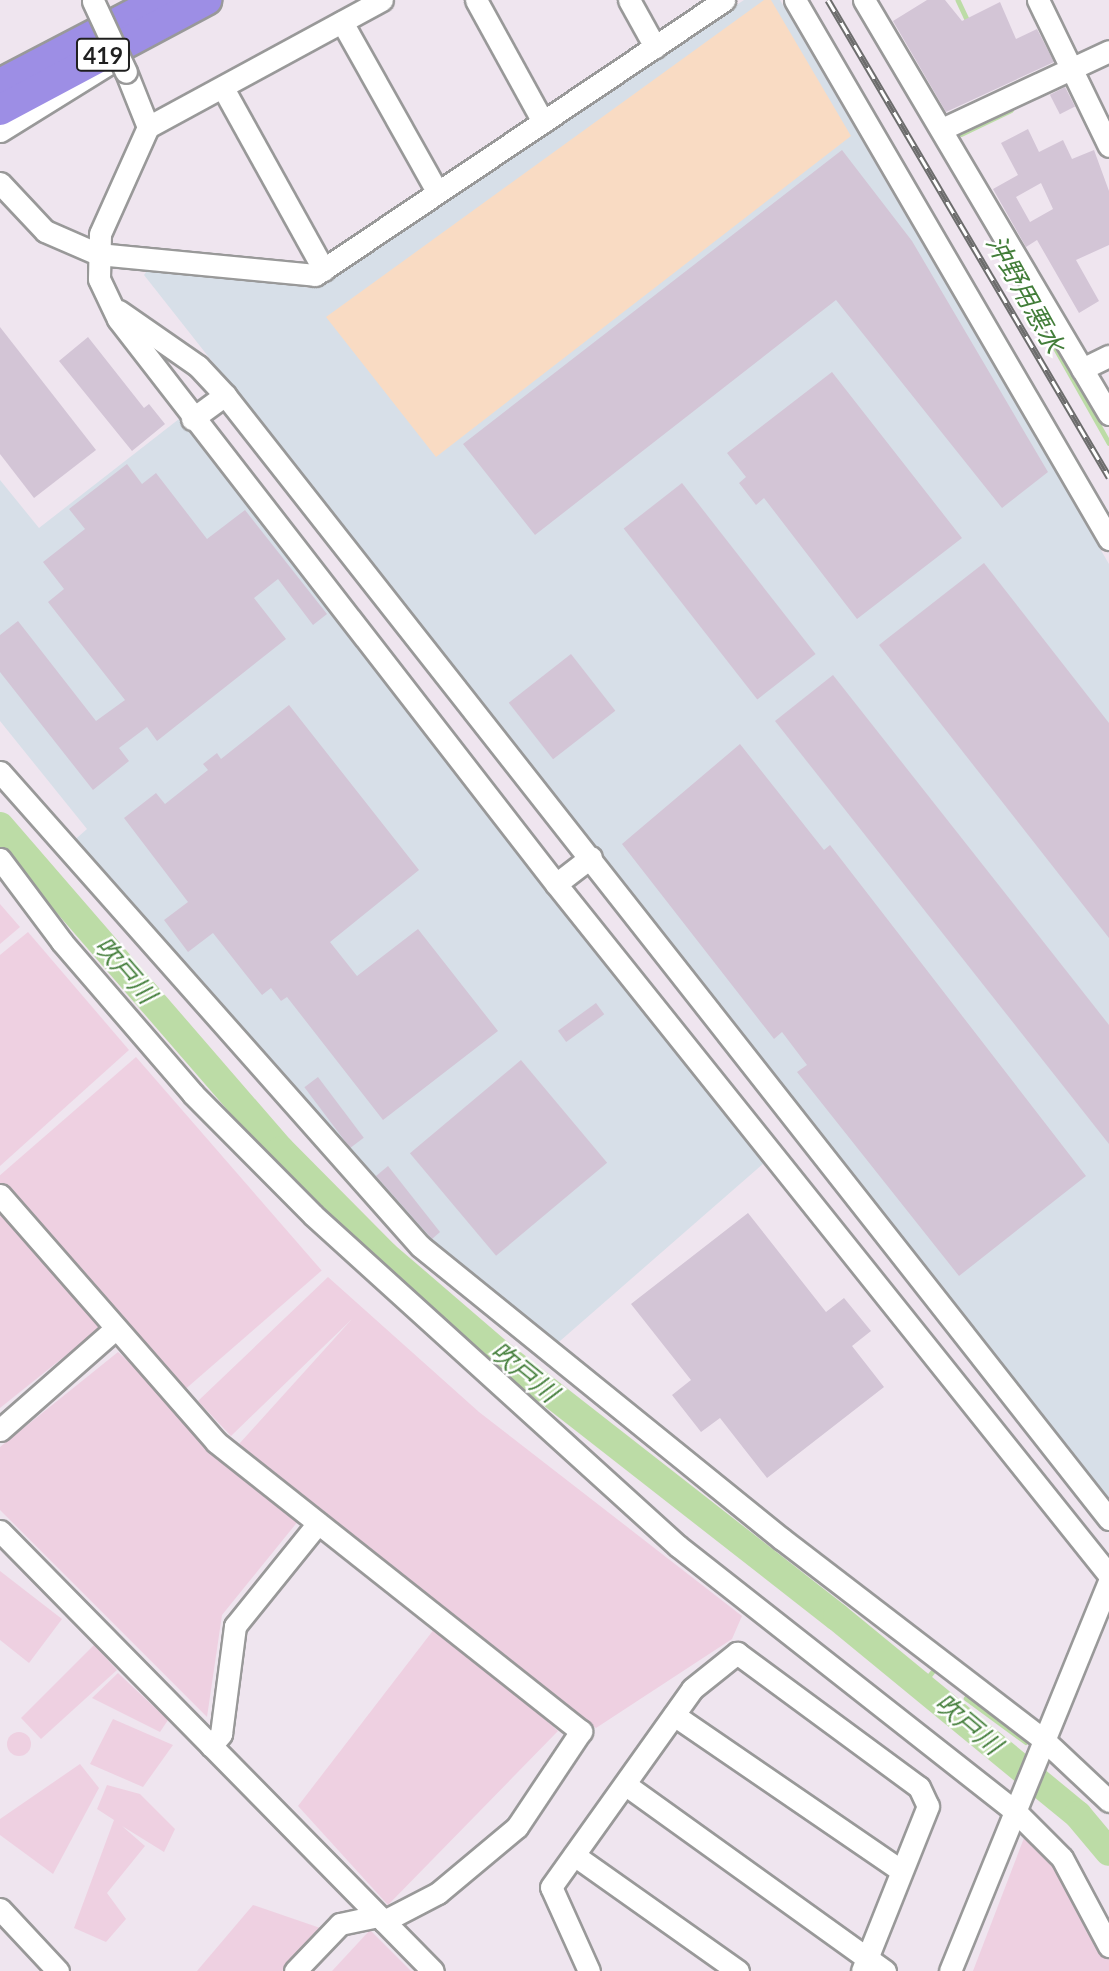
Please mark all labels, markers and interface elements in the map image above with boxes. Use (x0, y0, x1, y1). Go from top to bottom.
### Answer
road number: 419 (75, 36, 131, 74)
water label: 沖野用悪水 (980, 230, 1070, 358)
water label: 吹戸川 (88, 930, 162, 1010)
water label: 吹戸川 (484, 1335, 564, 1409)
water label: 吹戸川 (928, 1687, 1008, 1761)

